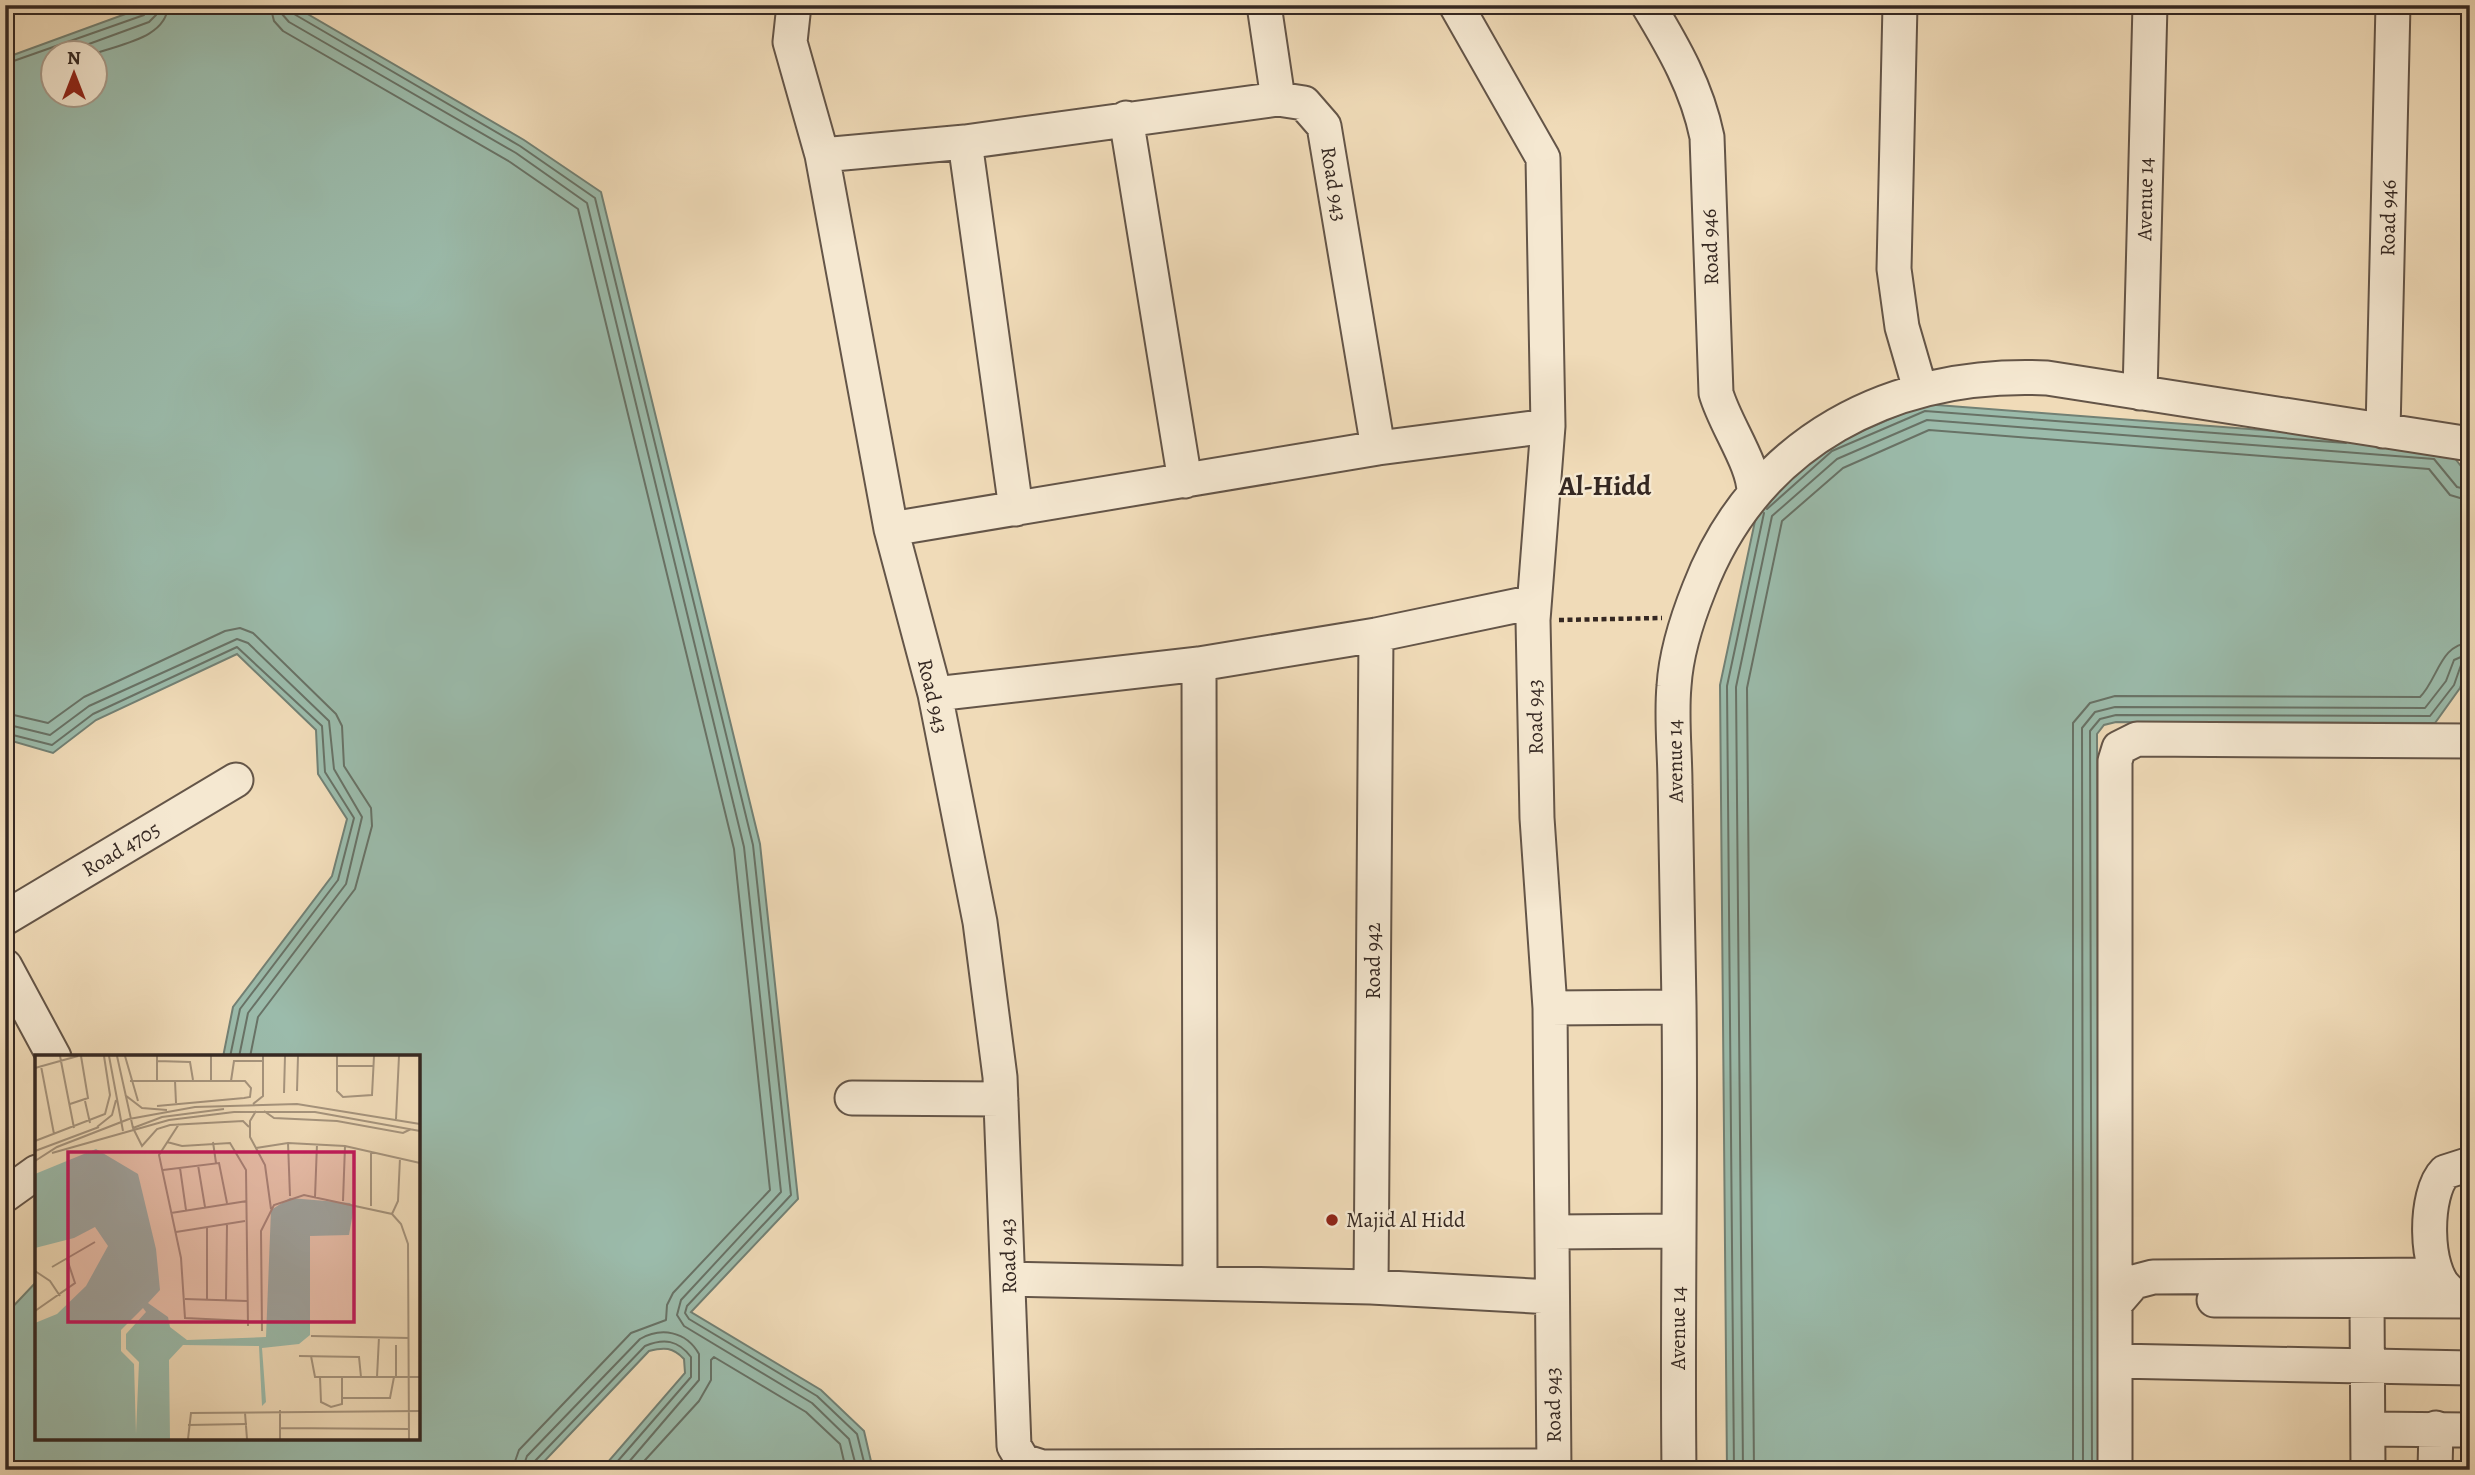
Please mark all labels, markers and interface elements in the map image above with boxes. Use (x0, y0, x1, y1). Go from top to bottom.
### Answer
north arrow (38, 38, 108, 108)
text: N (67, 45, 81, 71)
street label: Road 943 (1314, 144, 1354, 224)
street label: Avenue 14 (2130, 157, 2160, 242)
street label: Road 946 (2373, 179, 2403, 257)
street label: Road 946 (1695, 208, 1725, 286)
district label: Al-Hidd (1558, 467, 1652, 505)
street label: Road 943 (911, 656, 955, 736)
street label: Road 943 (1520, 679, 1550, 755)
street label: Avenue 14 (1660, 719, 1690, 804)
street label: Road 4705 (77, 815, 165, 883)
street label: Road 942 (1359, 923, 1387, 999)
inset map (35, 1055, 420, 1440)
place label: Majid Al Hidd (1346, 1206, 1466, 1234)
marker: Majid Al Hidd (1324, 1212, 1340, 1228)
street label: Road 943 (993, 1218, 1023, 1294)
street label: Avenue 14 (1664, 1286, 1692, 1371)
street label: Road 943 (1538, 1367, 1568, 1443)

